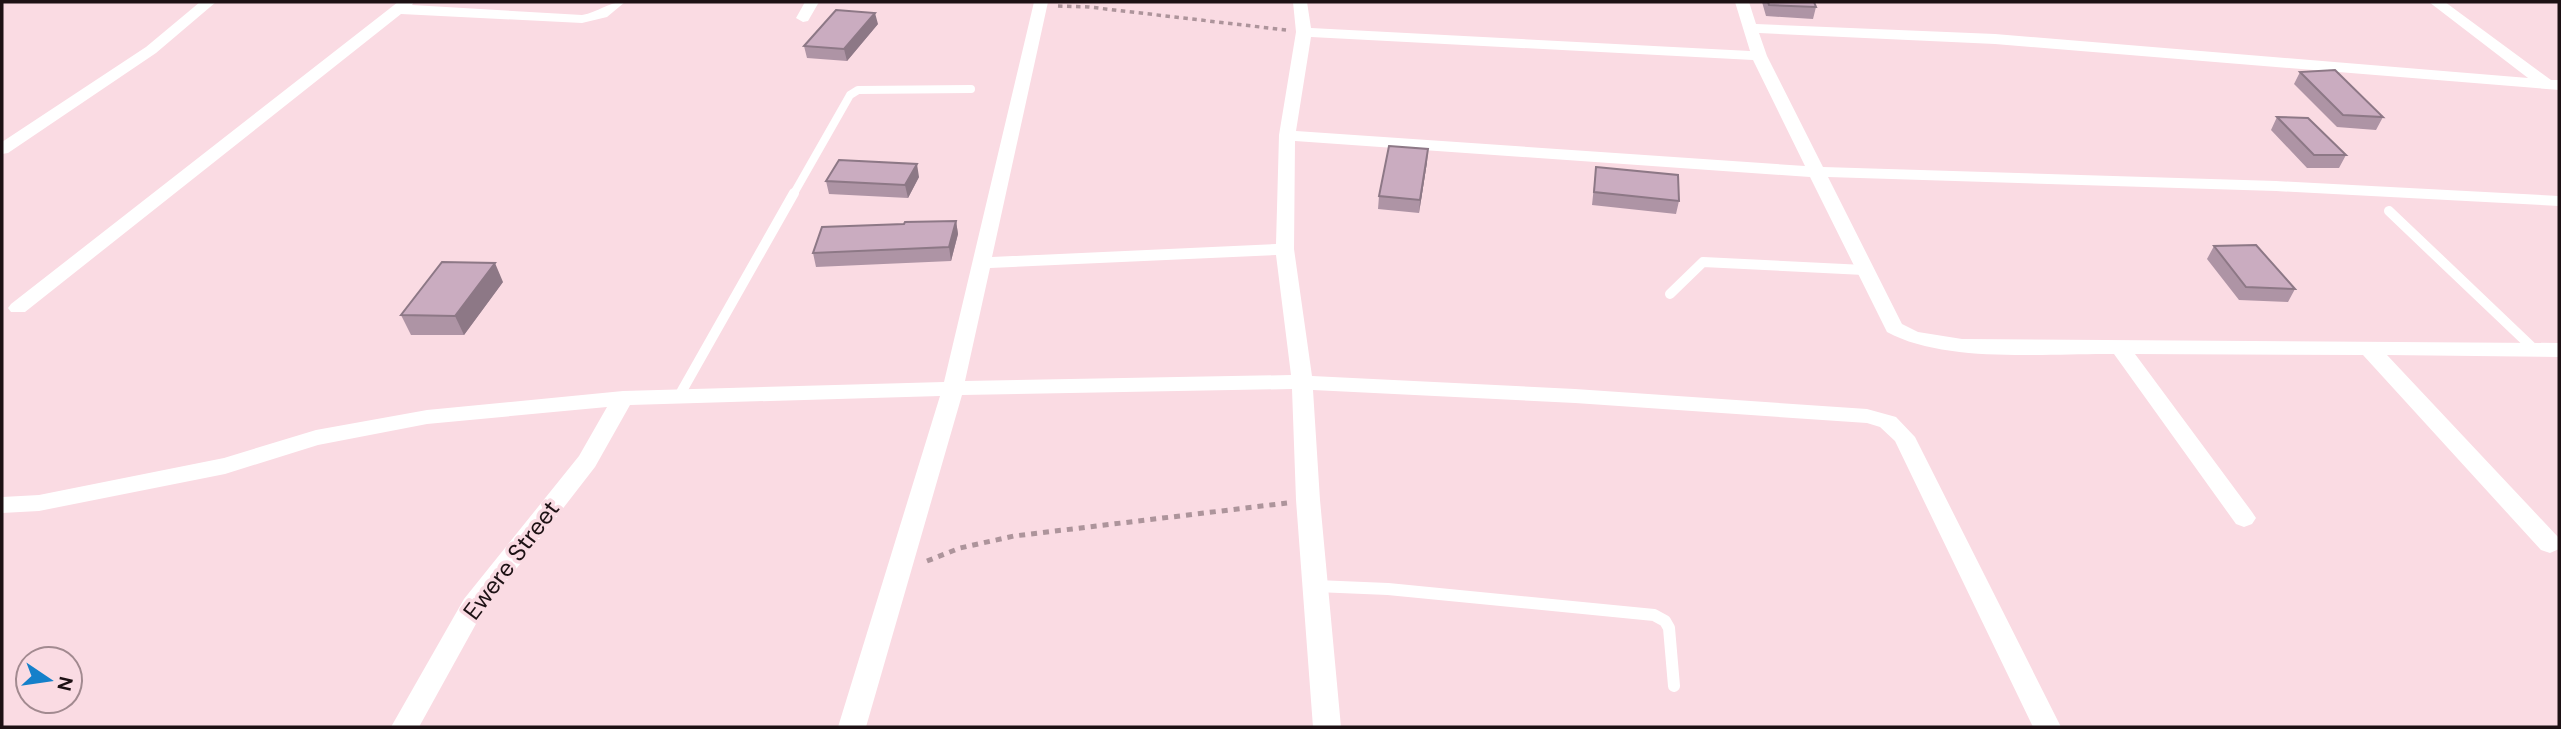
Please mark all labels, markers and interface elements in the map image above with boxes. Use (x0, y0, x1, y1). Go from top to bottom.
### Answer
street label: Ewere Street (456, 494, 566, 626)
north arrow (14, 645, 84, 715)
text: N (51, 674, 79, 693)

